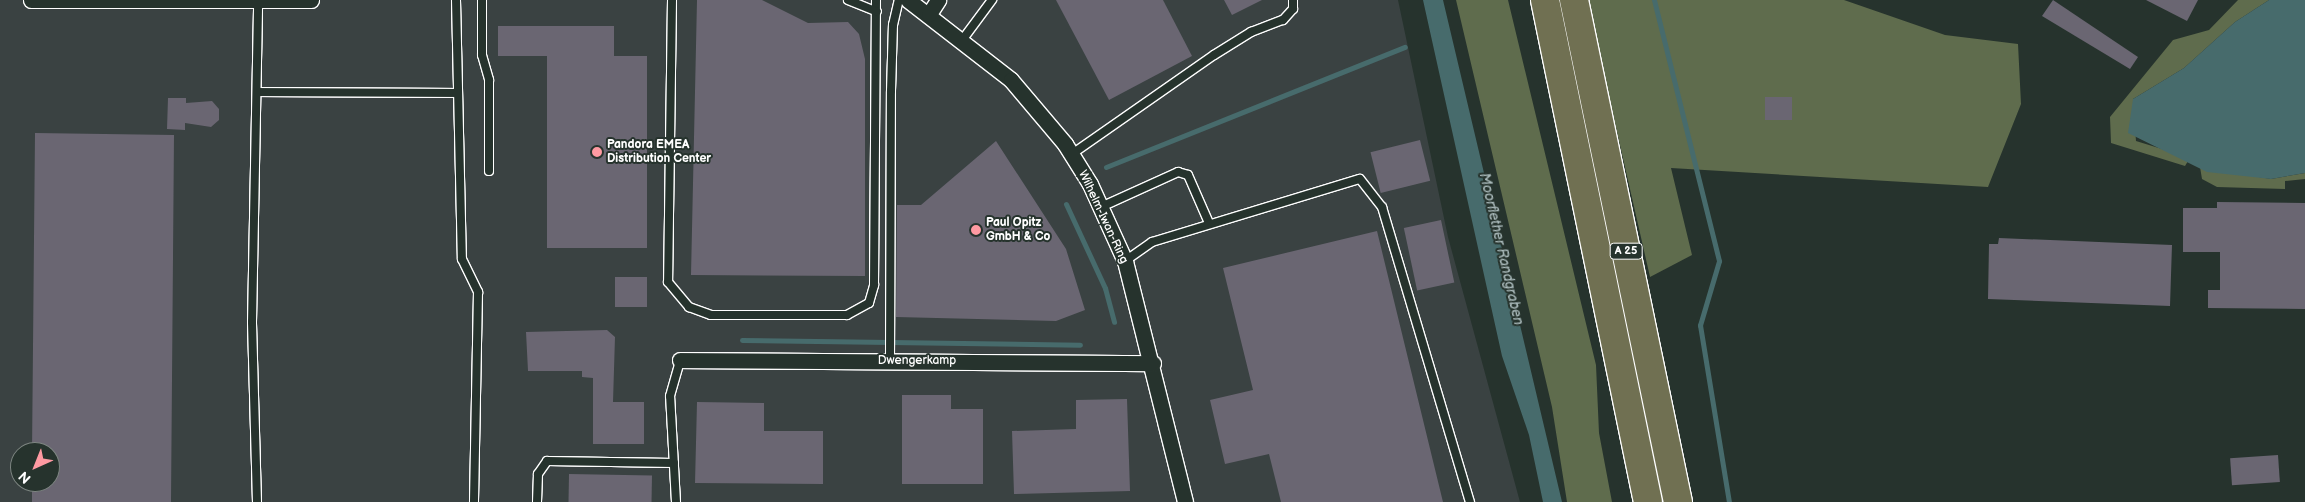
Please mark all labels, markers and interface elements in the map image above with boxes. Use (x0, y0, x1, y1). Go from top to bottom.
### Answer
place label: Pandora EMEA Distribution Center (607, 138, 711, 166)
marker: Pandora EMEA Distribution Center (591, 146, 603, 158)
street label: Wilhelm-Iwan-Ring (1075, 168, 1131, 266)
water label: Moorflether Randgraben (1475, 171, 1527, 327)
place label: Paul Opitz GmbH & Co (986, 216, 1050, 244)
marker: Paul Opitz GmbH & Co (970, 224, 982, 236)
road number: A 25 (1608, 242, 1644, 260)
street label: Dwengerkamp (878, 354, 956, 368)
north arrow (10, 442, 60, 492)
text: N (15, 468, 35, 487)

